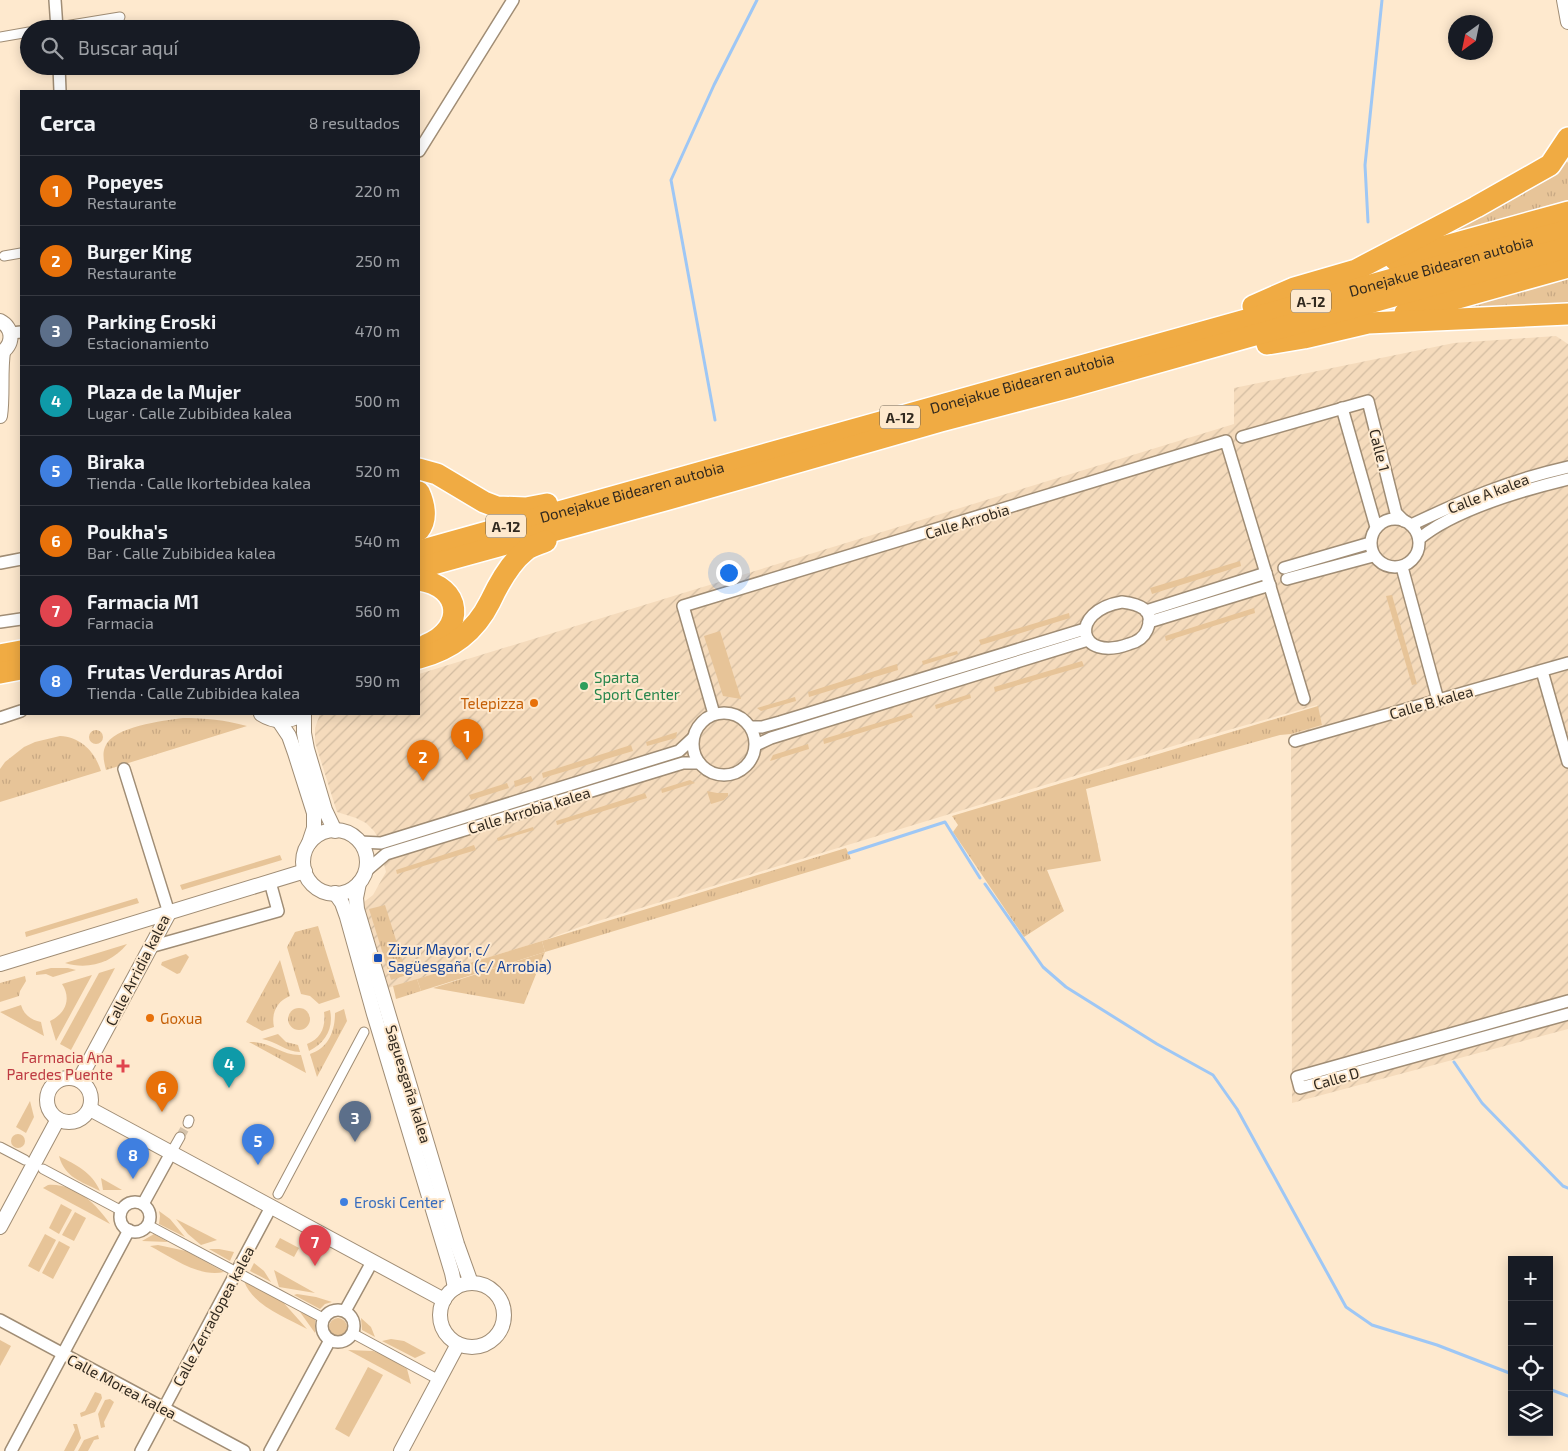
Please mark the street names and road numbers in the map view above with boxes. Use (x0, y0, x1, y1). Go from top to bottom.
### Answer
street label: Donejakue Bidearen autobia (1347, 231, 1535, 300)
road number: A-12 (1291, 290, 1331, 312)
street label: Donejakue Bidearen autobia (928, 348, 1116, 417)
road number: A-12 (880, 406, 920, 428)
street label: Calle 1 (1366, 427, 1394, 473)
street label: Donejakue Bidearen autobia (538, 457, 726, 526)
street label: Calle A kalea (1445, 469, 1531, 517)
street label: Calle Arrobia (923, 500, 1011, 542)
road number: A-12 (486, 514, 526, 538)
street label: Calle B kalea (1387, 681, 1475, 723)
street label: Calle Arrobia kalea (466, 783, 592, 837)
street label: Calle Arridia kalea (101, 911, 173, 1029)
street label: Saguesgaña kalea (382, 1023, 436, 1145)
street label: Calle D (1311, 1063, 1361, 1093)
street label: Calle Zerradopea kalea (168, 1243, 258, 1389)
street label: Calle Morea kalea (64, 1350, 180, 1422)

